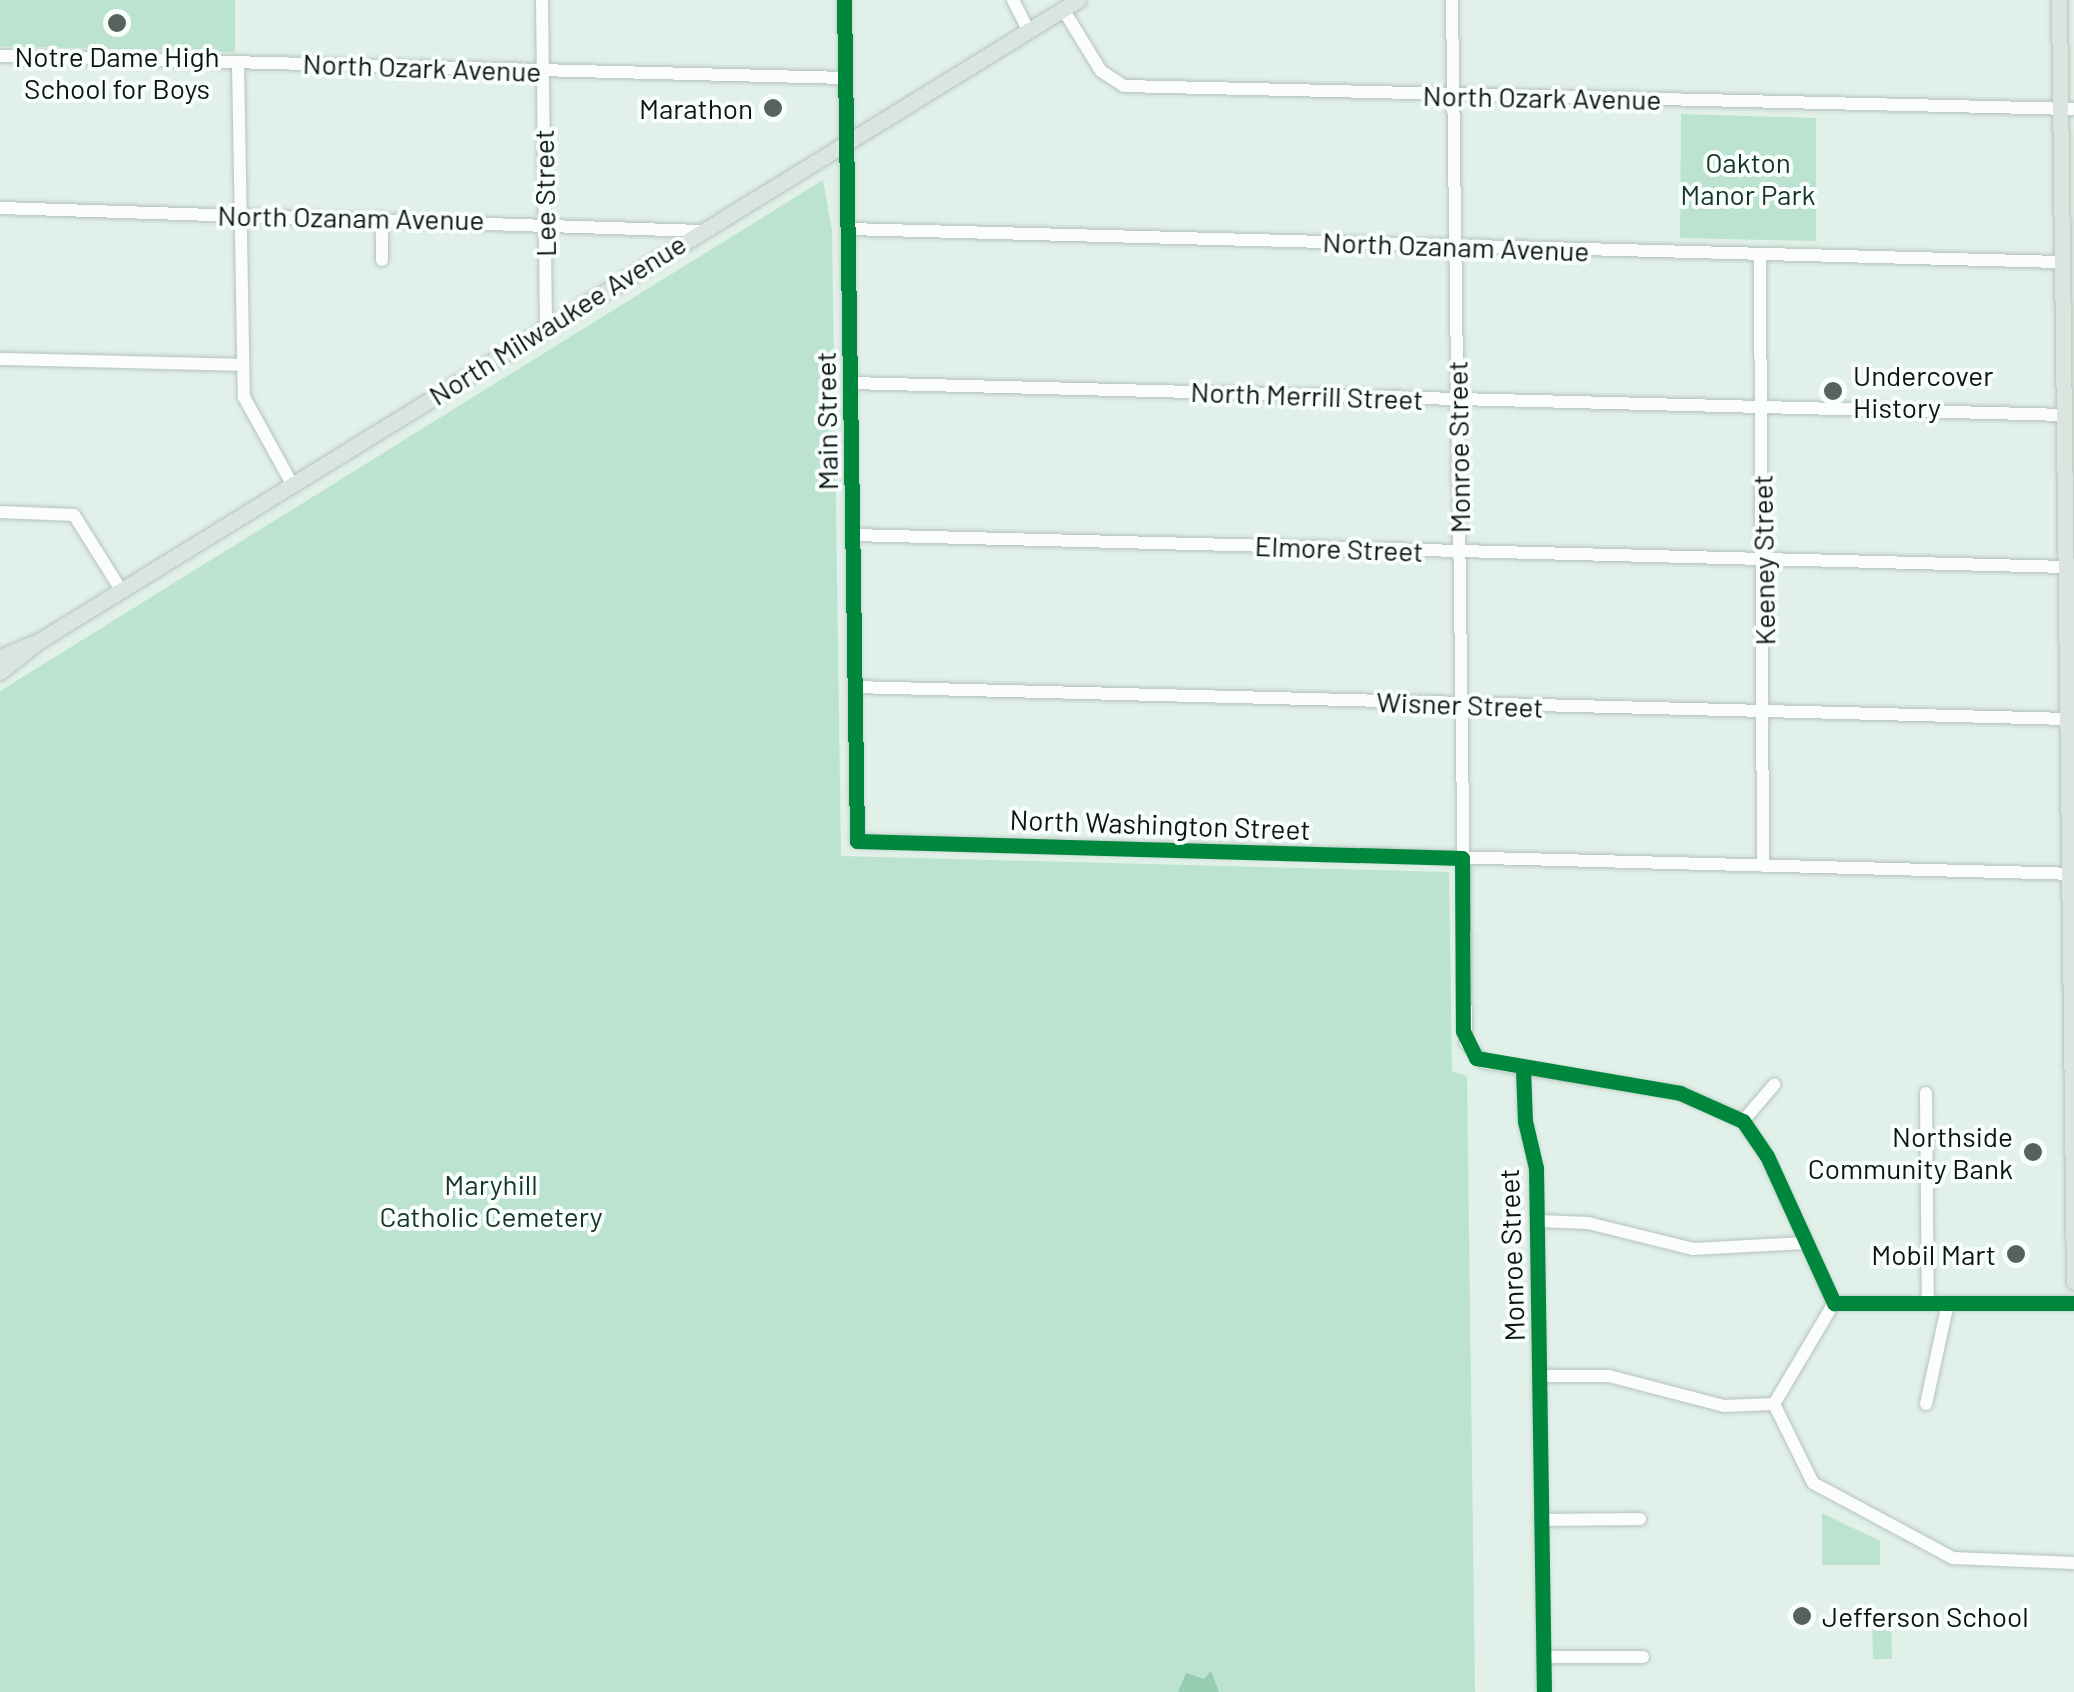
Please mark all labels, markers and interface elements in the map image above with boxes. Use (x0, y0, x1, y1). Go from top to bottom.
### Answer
marker: Notre Dame High School for Boys (106, 12, 128, 34)
place label: Notre Dame High School for Boys (14, 39, 220, 105)
street label: North Ozark Avenue (302, 46, 542, 88)
street label: North Ozark Avenue (1422, 78, 1662, 116)
place label: Marathon (639, 91, 753, 125)
marker: Marathon (762, 97, 784, 119)
street label: Lee Street (526, 129, 562, 257)
park label: Oakton Manor Park (1680, 145, 1816, 211)
street label: North Ozanam Avenue (217, 198, 485, 236)
street label: North Ozanam Avenue (1322, 225, 1590, 267)
street label: North Milwaukee Avenue (422, 226, 692, 412)
street label: Main Street (808, 351, 844, 491)
place label: Undercover History (1853, 358, 1993, 424)
street label: Monroe Street (1440, 360, 1476, 534)
street label: North Merrill Street (1190, 374, 1424, 416)
marker: Undercover History (1822, 380, 1844, 402)
street label: Keeney Street (1745, 474, 1781, 646)
street label: Elmore Street (1254, 528, 1424, 568)
street label: Wisner Street (1376, 684, 1544, 724)
street label: North Washington Street (1009, 802, 1311, 846)
place label: Northside Community Bank (1808, 1119, 2013, 1185)
marker: Northside Community Bank (2022, 1141, 2044, 1163)
park label: Maryhill Catholic Cemetery (379, 1167, 603, 1233)
street label: Monroe Street (1491, 1168, 1531, 1342)
place label: Mobil Mart (1871, 1237, 1996, 1271)
marker: Mobil Mart (2005, 1243, 2027, 1265)
place label: Jefferson School (1822, 1599, 2029, 1633)
marker: Jefferson School (1791, 1605, 1813, 1627)

